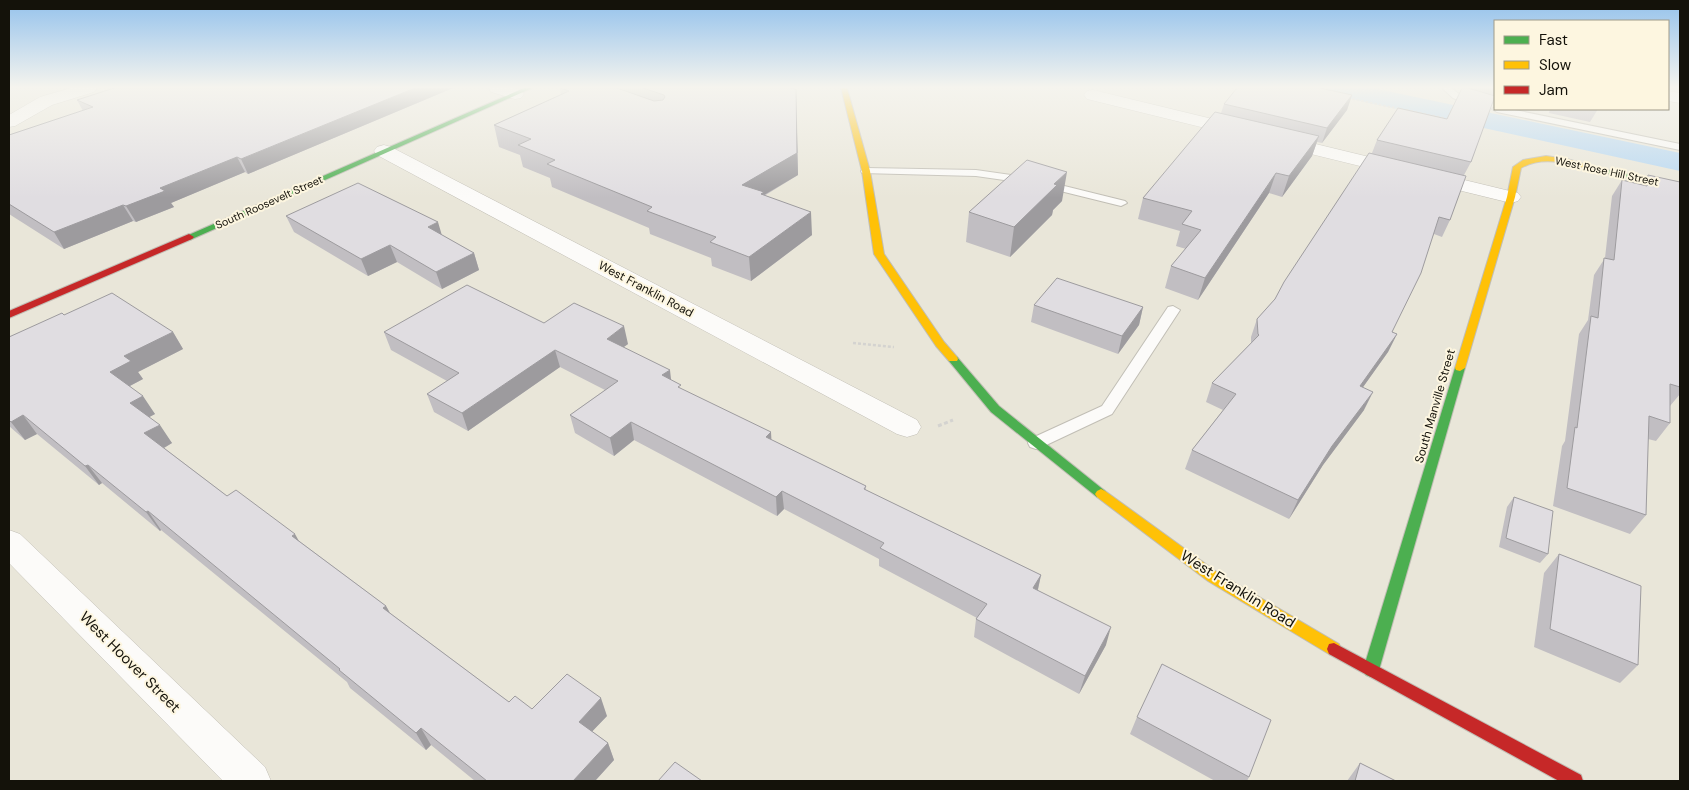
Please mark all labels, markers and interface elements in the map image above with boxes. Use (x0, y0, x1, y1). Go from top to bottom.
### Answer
legend (1494, 20, 1669, 110)
text: Fast (1539, 30, 1568, 50)
text: Slow (1539, 55, 1572, 75)
text: Jam (1539, 80, 1568, 100)
street label: West Rose Hill Street (1554, 153, 1660, 189)
street label: South Roosevelt Street (213, 172, 325, 232)
street label: West Franklin Road (596, 257, 696, 321)
street label: South Manville Street (1411, 347, 1459, 465)
street label: West Franklin Road (1177, 546, 1299, 632)
street label: West Hoover Street (75, 607, 185, 717)

